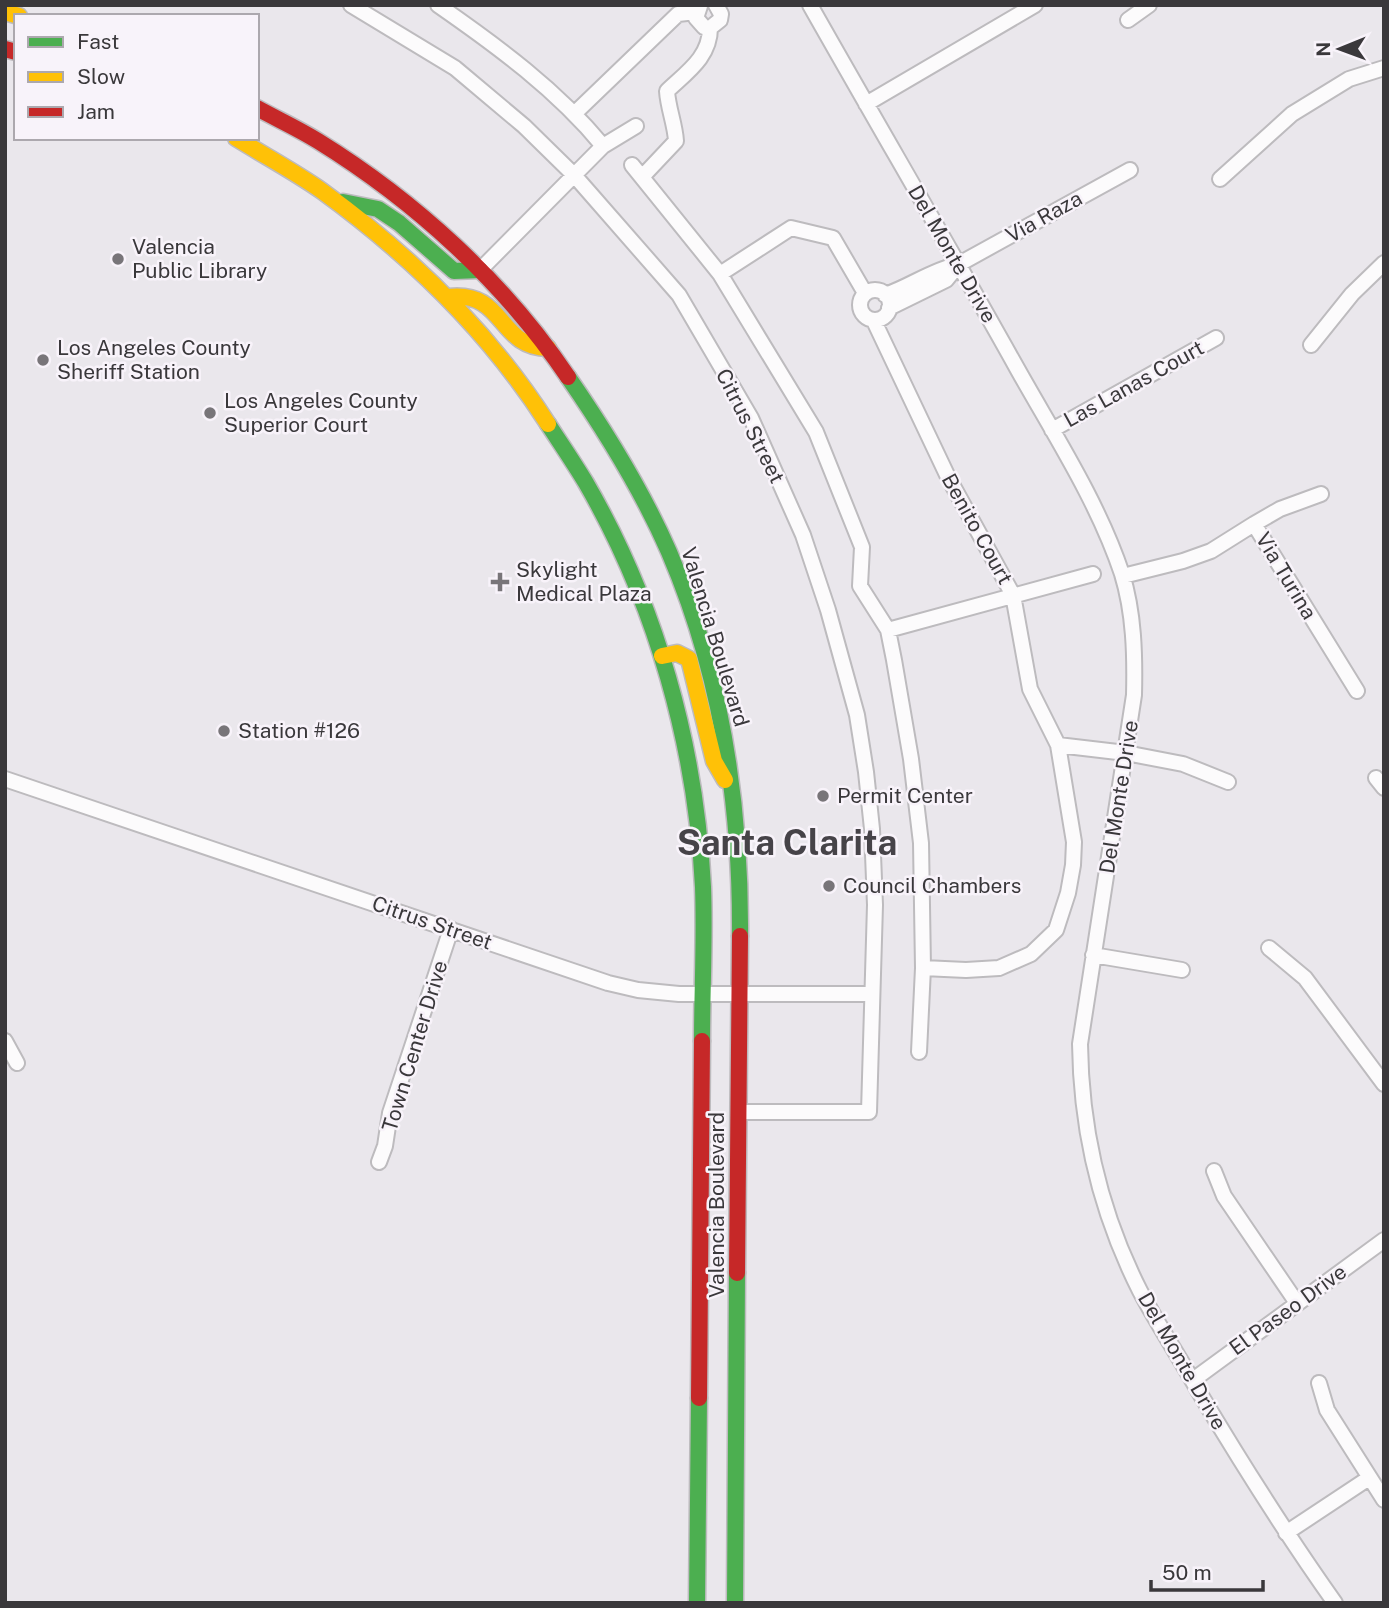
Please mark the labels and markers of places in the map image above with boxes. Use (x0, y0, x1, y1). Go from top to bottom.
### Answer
place label: Valencia Public Library (132, 234, 267, 283)
marker: Valencia Public Library (110, 251, 126, 267)
place label: Los Angeles County Sheriff Station (57, 335, 251, 384)
marker: Los Angeles County Sheriff Station (35, 352, 51, 368)
place label: Los Angeles County Superior Court (224, 388, 418, 437)
marker: Los Angeles County Superior Court (202, 405, 218, 421)
place label: Skylight Medical Plaza (516, 557, 652, 606)
marker: Skylight Medical Plaza (490, 572, 510, 592)
place label: Station #126 (238, 718, 360, 743)
marker: Station #126 (216, 723, 232, 739)
place label: Permit Center (837, 783, 973, 808)
marker: Permit Center (815, 788, 831, 804)
place label: Council Chambers (843, 873, 1021, 898)
marker: Council Chambers (821, 878, 837, 894)

